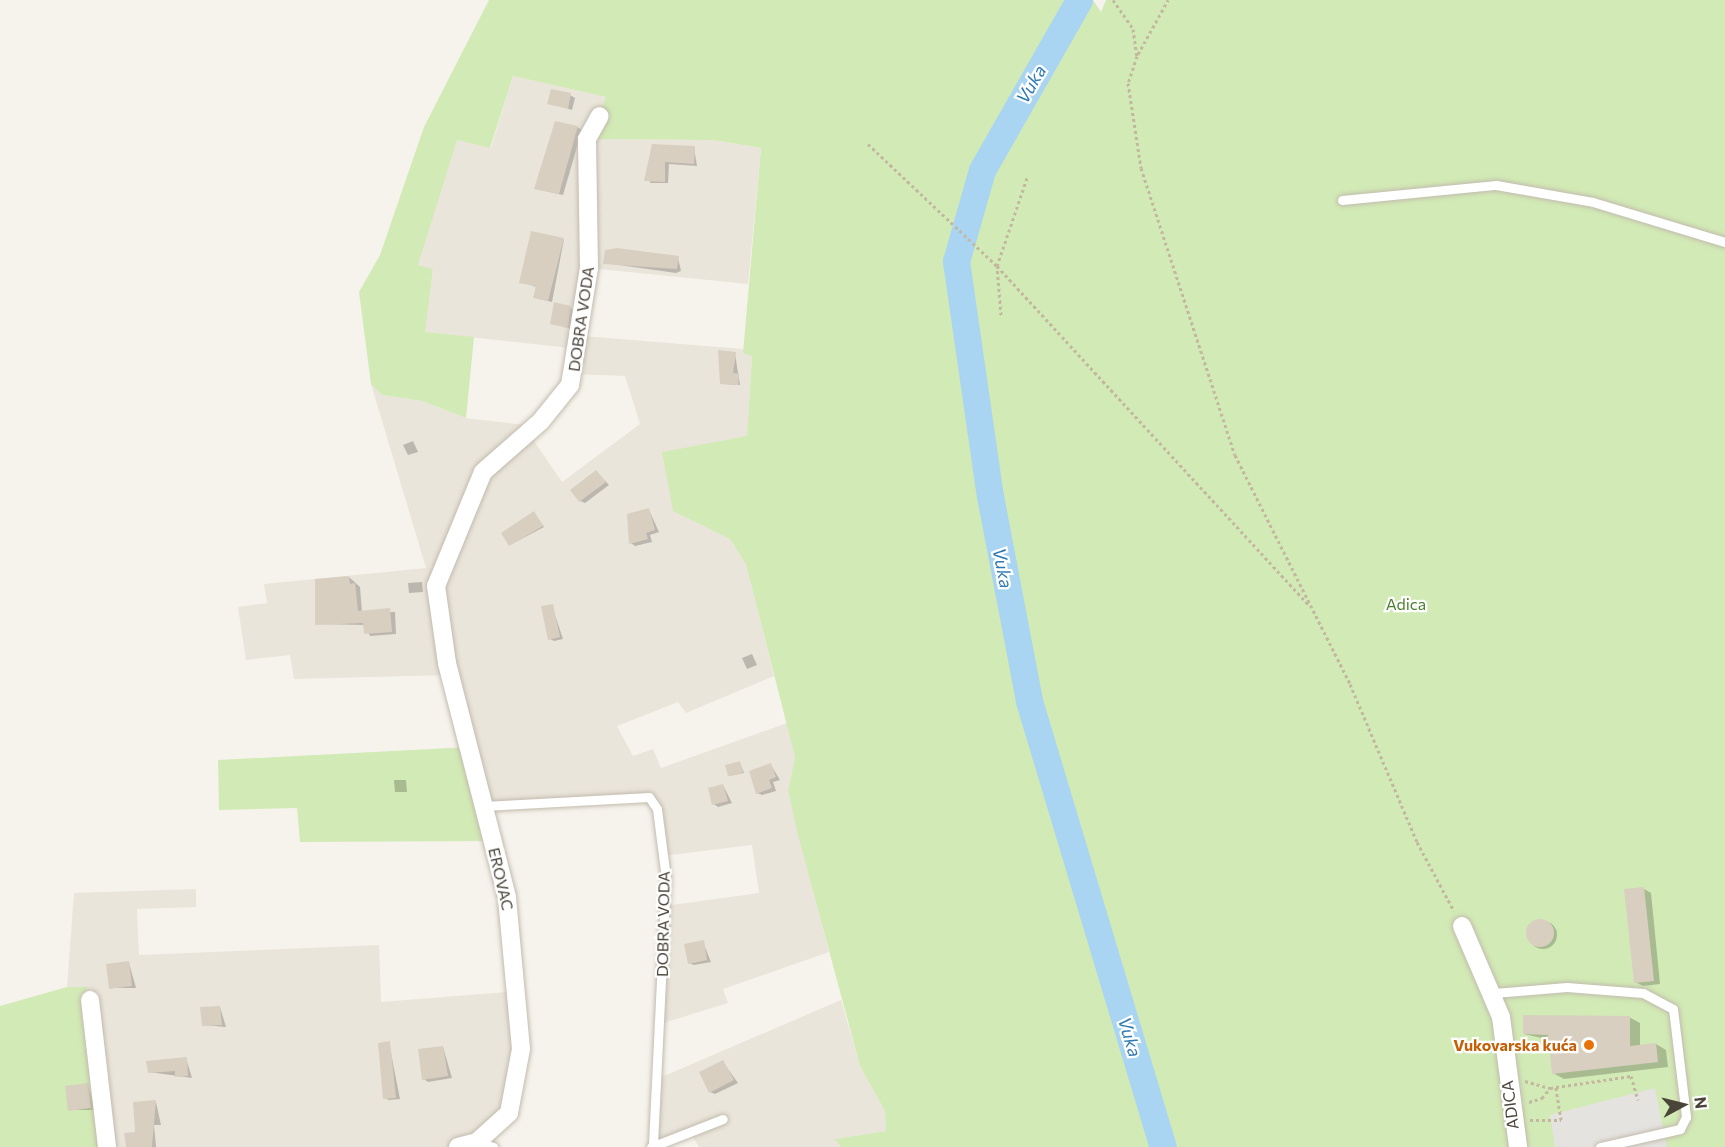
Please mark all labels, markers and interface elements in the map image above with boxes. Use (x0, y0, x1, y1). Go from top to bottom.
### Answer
water label: Vuka (1011, 61, 1051, 107)
street label: DOBRA VODA (564, 265, 598, 373)
water label: Vuka (989, 546, 1017, 590)
park label: Adica (1386, 594, 1426, 614)
street label: EROVAC (484, 846, 518, 912)
street label: DOBRA VODA (652, 871, 674, 977)
water label: Vuka (1114, 1014, 1146, 1060)
place label: Vukovarska kuća (1453, 1035, 1577, 1055)
marker: Vukovarska kuća (1582, 1038, 1596, 1052)
north arrow (1653, 1075, 1713, 1135)
street label: ADICA (1497, 1079, 1523, 1131)
text: N (1691, 1096, 1712, 1110)

